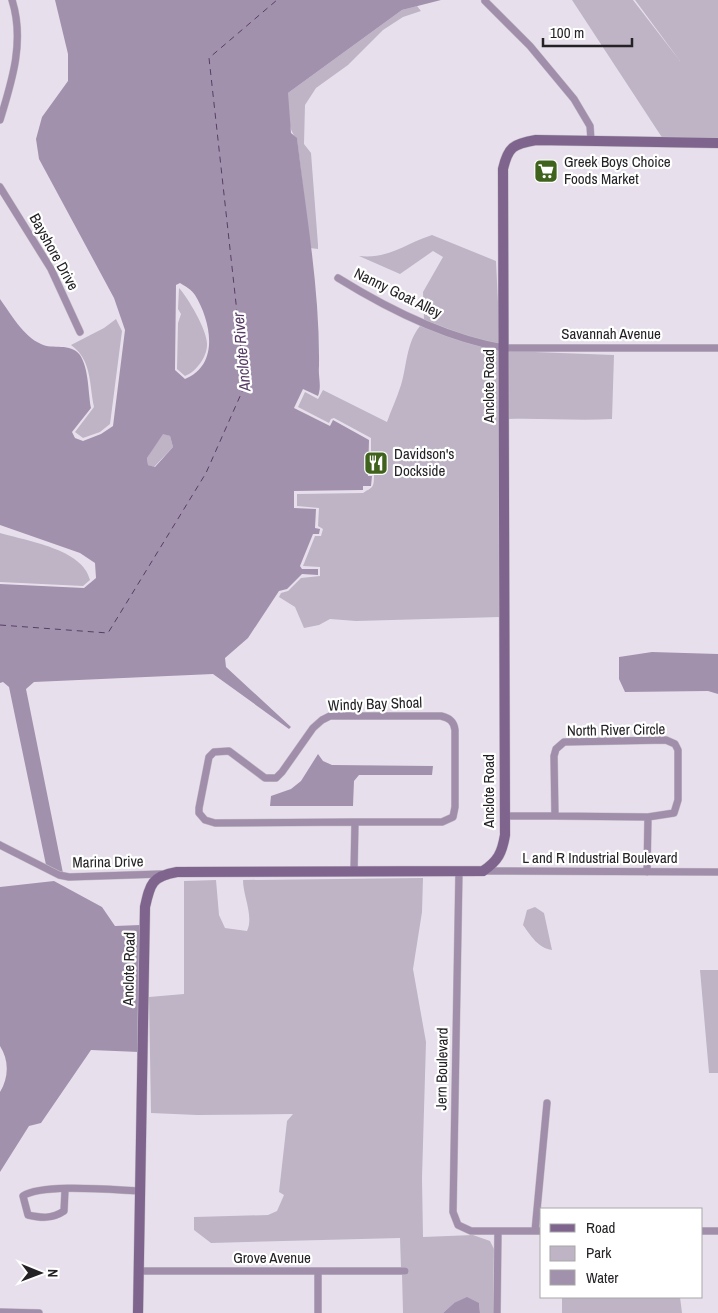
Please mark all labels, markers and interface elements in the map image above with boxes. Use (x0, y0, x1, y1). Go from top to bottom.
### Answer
scale bar (543, 15, 632, 47)
text: 100 m (550, 22, 584, 43)
place label: Greek Boys Choice Foods Market (564, 151, 671, 189)
supermarket icon: Greek Boys Choice Foods Market (533, 158, 559, 184)
street label: Bayshore Drive (25, 210, 84, 294)
street label: Nanny Goat Alley (351, 262, 446, 323)
water label: Anclote River (227, 311, 255, 393)
street label: Savannah Avenue (561, 323, 661, 344)
street label: Anclote Road (478, 349, 499, 424)
place label: Davidson's Dockside (394, 443, 454, 481)
restaurant icon: Davidson's Dockside (363, 450, 389, 476)
street label: Windy Bay Shoal (327, 691, 422, 716)
street label: North River Circle (567, 718, 666, 741)
street label: Anclote Road (478, 754, 499, 829)
street label: L and R Industrial Boulevard (522, 847, 678, 868)
street label: Marina Drive (72, 850, 144, 873)
street label: Anclote Road (117, 932, 140, 1007)
street label: Jern Boulevard (430, 1027, 453, 1111)
legend (540, 1208, 703, 1298)
text: Road (586, 1217, 615, 1238)
text: Park (586, 1242, 612, 1263)
street label: Grove Avenue (233, 1247, 311, 1268)
north arrow (15, 1248, 65, 1298)
text: Water (586, 1267, 618, 1288)
text: N (44, 1269, 62, 1278)

